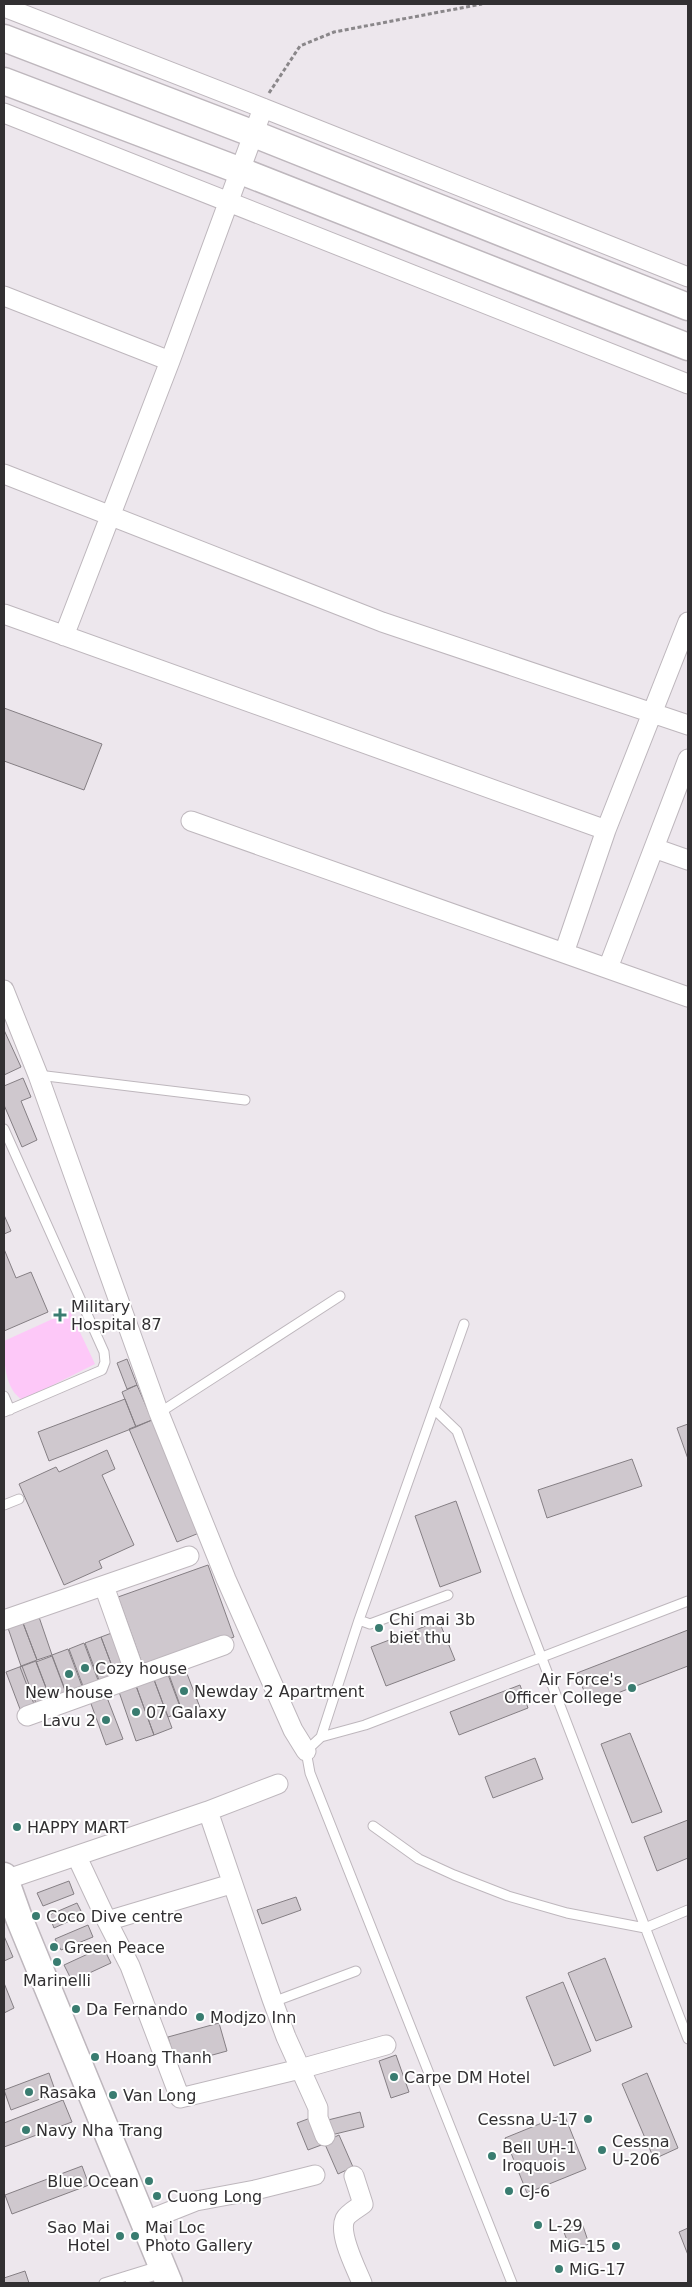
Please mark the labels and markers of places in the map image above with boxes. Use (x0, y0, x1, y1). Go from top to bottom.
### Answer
place label: Military Hospital 87 (71, 1297, 162, 1334)
marker: Military Hospital 87 (53, 1308, 67, 1322)
place label: Chi mai 3b biet thu (389, 1610, 475, 1647)
marker: Chi mai 3b biet thu (373, 1622, 385, 1634)
place label: Cozy house (95, 1659, 187, 1678)
marker: Cozy house (79, 1662, 91, 1674)
marker: New house (63, 1668, 75, 1680)
place label: Air Force's Officer College (504, 1670, 622, 1707)
place label: Newday 2 Apartment (194, 1682, 364, 1701)
marker: Air Force's Officer College (626, 1682, 638, 1694)
place label: New house (25, 1683, 113, 1702)
marker: Newday 2 Apartment (178, 1685, 190, 1697)
place label: 07 Galaxy (146, 1703, 227, 1722)
marker: 07 Galaxy (130, 1706, 142, 1718)
place label: Lavu 2 (42, 1711, 96, 1730)
marker: Lavu 2 (100, 1714, 112, 1726)
place label: HAPPY MART (27, 1818, 128, 1837)
marker: HAPPY MART (11, 1821, 23, 1833)
place label: Coco Dive centre (46, 1907, 183, 1926)
marker: Coco Dive centre (30, 1910, 42, 1922)
place label: Green Peace (64, 1938, 165, 1957)
marker: Green Peace (48, 1941, 60, 1953)
marker: Marinelli (51, 1956, 63, 1968)
place label: Marinelli (23, 1971, 91, 1990)
place label: Da Fernando (86, 2000, 188, 2019)
marker: Da Fernando (70, 2003, 82, 2015)
place label: Modjzo Inn (210, 2008, 296, 2027)
marker: Modjzo Inn (194, 2011, 206, 2023)
place label: Hoang Thanh (105, 2048, 212, 2067)
marker: Hoang Thanh (89, 2051, 101, 2063)
place label: Carpe DM Hotel (404, 2068, 530, 2087)
marker: Carpe DM Hotel (388, 2071, 400, 2083)
place label: Rasaka (39, 2083, 97, 2102)
marker: Rasaka (23, 2086, 35, 2098)
place label: Van Long (123, 2086, 196, 2105)
marker: Van Long (107, 2089, 119, 2101)
place label: Cessna U-17 (477, 2110, 578, 2129)
marker: Cessna U-17 (582, 2113, 594, 2125)
place label: Navy Nha Trang (36, 2121, 163, 2140)
marker: Navy Nha Trang (20, 2124, 32, 2136)
place label: Cessna U-206 (612, 2132, 670, 2169)
place label: Bell UH-1 Iroquois (502, 2138, 577, 2175)
marker: Cessna U-206 (596, 2144, 608, 2156)
marker: Bell UH-1 Iroquois (486, 2150, 498, 2162)
place label: Blue Ocean (47, 2172, 139, 2191)
marker: Blue Ocean (143, 2175, 155, 2187)
place label: CJ-6 (519, 2182, 550, 2201)
marker: CJ-6 (503, 2185, 515, 2197)
place label: Cuong Long (167, 2187, 262, 2206)
marker: Cuong Long (151, 2190, 163, 2202)
place label: L-29 (548, 2216, 583, 2235)
place label: Sao Mai Hotel (47, 2218, 110, 2255)
place label: Mai Loc Photo Gallery (145, 2218, 253, 2255)
marker: L-29 (532, 2219, 544, 2231)
marker: Sao Mai Hotel (114, 2230, 126, 2242)
marker: Mai Loc Photo Gallery (129, 2230, 141, 2242)
place label: MiG-15 (549, 2237, 606, 2256)
marker: MiG-15 (610, 2240, 622, 2252)
place label: MiG-17 (569, 2260, 626, 2279)
marker: MiG-17 (553, 2263, 565, 2275)

